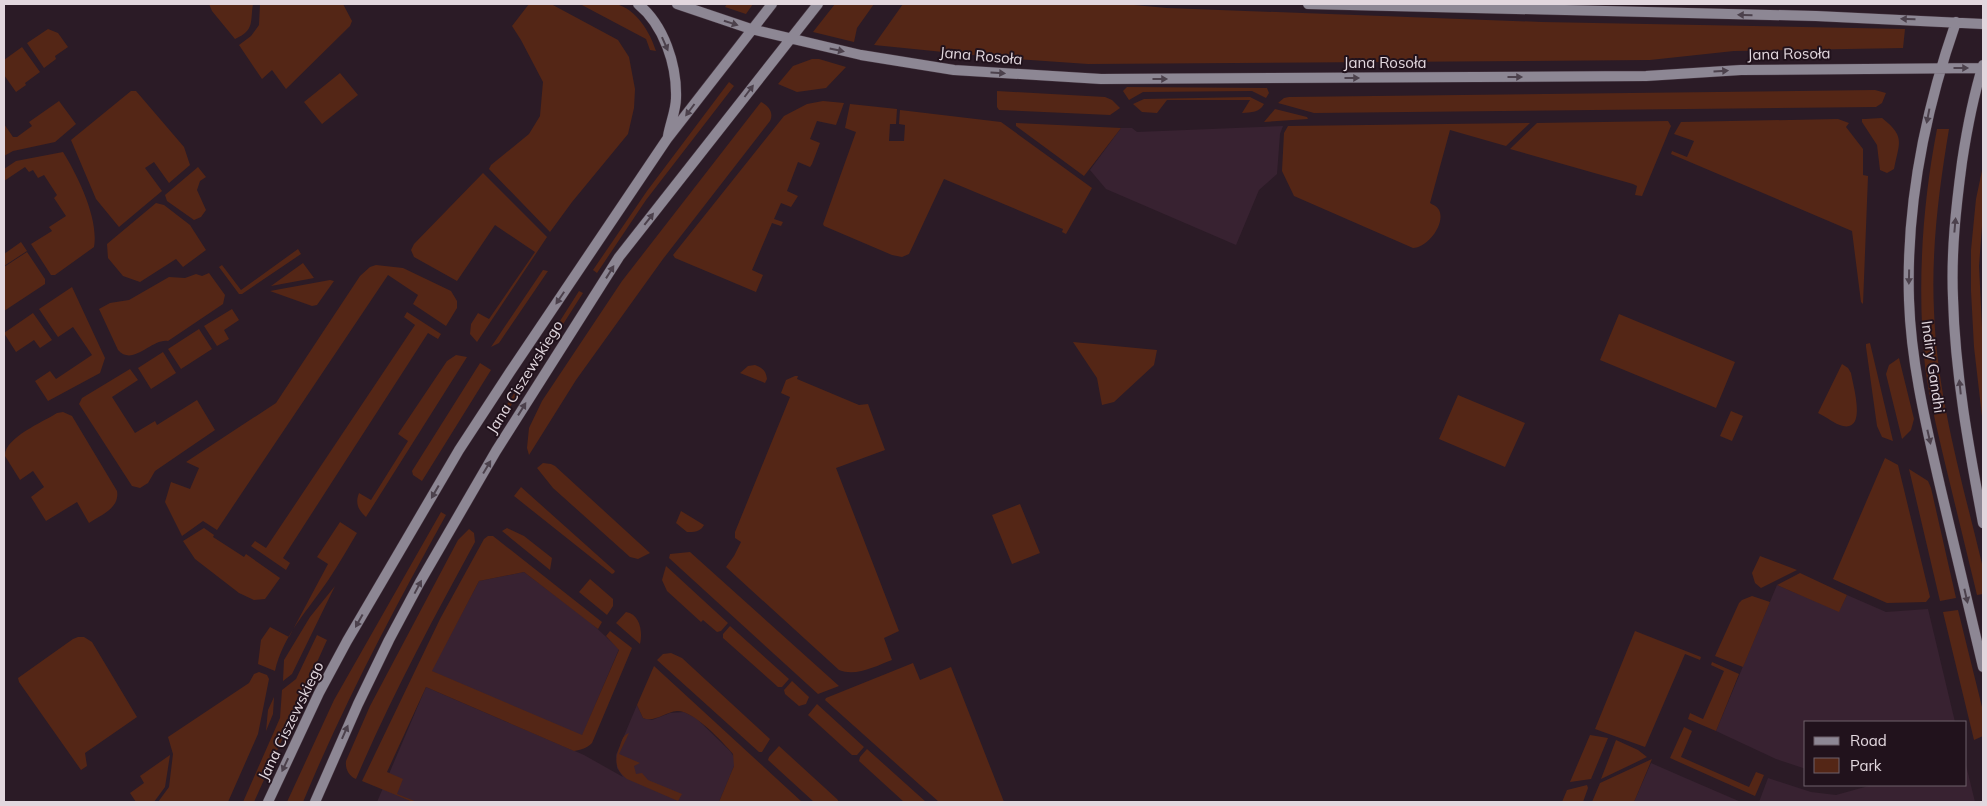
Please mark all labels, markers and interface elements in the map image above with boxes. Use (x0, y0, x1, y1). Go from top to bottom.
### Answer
one-way arrow (1737, 10, 1753, 18)
one-way arrow (1899, 15, 1915, 23)
one-way arrow (723, 19, 738, 27)
one-way arrow (662, 37, 670, 51)
street label: Jana Rosoła (939, 42, 1023, 69)
street label: Jana Rosoła (1747, 43, 1831, 64)
one-way arrow (830, 46, 846, 54)
street label: Jana Rosoła (1344, 53, 1427, 72)
one-way arrow (1953, 64, 1969, 72)
one-way arrow (1713, 67, 1729, 75)
one-way arrow (990, 69, 1006, 77)
one-way arrow (1507, 73, 1523, 81)
one-way arrow (1344, 74, 1360, 82)
one-way arrow (1152, 75, 1168, 83)
one-way arrow (744, 84, 754, 98)
one-way arrow (684, 103, 695, 116)
one-way arrow (1924, 108, 1932, 124)
one-way arrow (644, 212, 654, 226)
one-way arrow (1951, 217, 1959, 233)
one-way arrow (605, 266, 614, 279)
one-way arrow (1905, 269, 1913, 285)
one-way arrow (555, 291, 565, 304)
street label: Jana Ciszewskiego (482, 317, 567, 437)
street label: Indiry Gandhi (1918, 319, 1949, 414)
one-way arrow (1956, 379, 1964, 395)
one-way arrow (518, 403, 527, 416)
one-way arrow (1925, 430, 1933, 445)
one-way arrow (482, 460, 491, 473)
one-way arrow (430, 485, 439, 498)
one-way arrow (414, 579, 422, 594)
one-way arrow (1962, 588, 1970, 603)
one-way arrow (354, 614, 363, 627)
street label: Jana Ciszewskiego (254, 658, 328, 783)
legend (1804, 721, 1967, 786)
one-way arrow (342, 725, 350, 739)
text: Road (1850, 731, 1887, 750)
text: Park (1850, 756, 1882, 775)
one-way arrow (281, 758, 289, 772)

